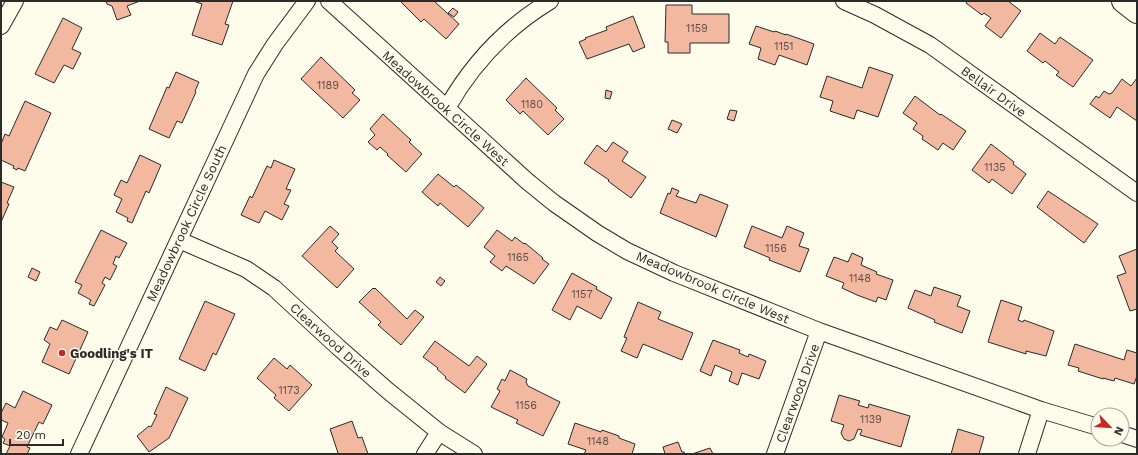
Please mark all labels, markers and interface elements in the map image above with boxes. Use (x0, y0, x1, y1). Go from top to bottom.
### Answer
house number: 1159 (686, 22, 708, 35)
house number: 1151 (774, 40, 794, 53)
street label: Meadowbrook Circle West (379, 48, 512, 170)
street label: Bellair Drive (958, 63, 1029, 120)
house number: 1189 (317, 79, 339, 92)
house number: 1180 (521, 98, 543, 111)
street label: Meadowbrook Circle South (143, 142, 229, 304)
house number: 1135 (984, 161, 1006, 174)
house number: 1156 (765, 242, 787, 255)
street label: Meadowbrook Circle West (634, 248, 792, 327)
house number: 1165 (507, 251, 529, 264)
house number: 1148 (849, 272, 871, 285)
house number: 1157 (571, 288, 593, 301)
street label: Clearwood Drive (287, 300, 374, 381)
street label: Clearwood Drive (773, 342, 822, 445)
place label: Goodling's IT (70, 346, 154, 361)
marker: Goodling's IT (57, 348, 67, 358)
house number: 1173 (278, 384, 300, 397)
house number: 1156 (515, 399, 537, 412)
north arrow (1090, 407, 1130, 447)
house number: 1139 (860, 413, 882, 426)
scale bar (10, 421, 63, 447)
text: N (1111, 425, 1126, 437)
text: 20 m (16, 428, 46, 442)
house number: 1148 (587, 435, 609, 448)

